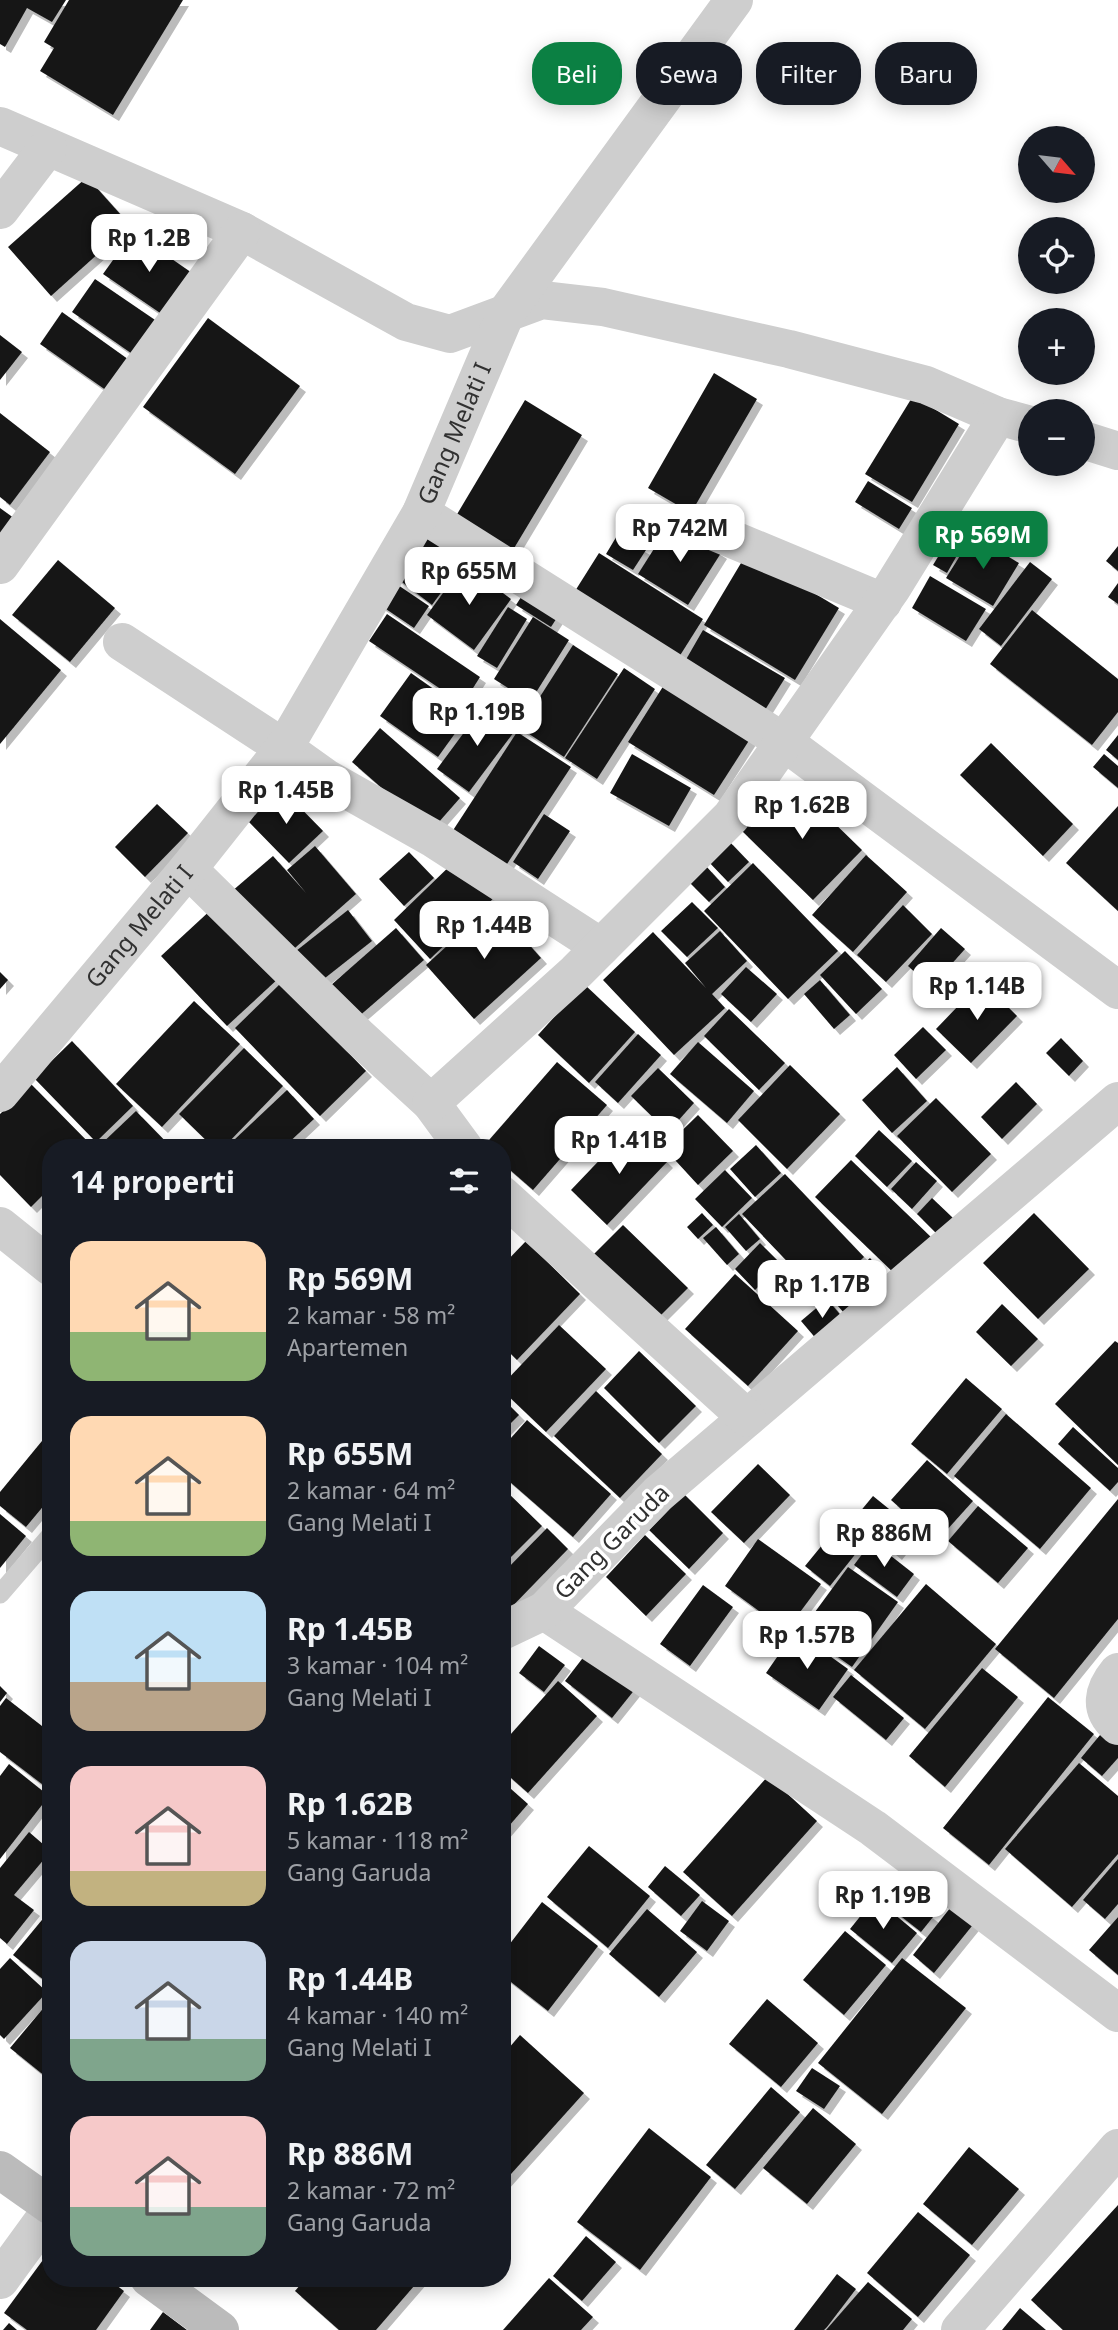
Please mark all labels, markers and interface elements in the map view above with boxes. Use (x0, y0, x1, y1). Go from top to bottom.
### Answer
chip: Beli (532, 42, 622, 105)
chip: Sewa (636, 42, 742, 105)
chip: Filter (756, 42, 861, 105)
chip: Baru (875, 42, 977, 105)
north arrow (1018, 126, 1096, 203)
map controls (1018, 126, 1095, 476)
pin: Rp 1.2B (84, 215, 214, 274)
button: locate (1018, 217, 1095, 294)
text: Rp 1.2B (107, 221, 191, 253)
button: + (1018, 308, 1095, 385)
street label: Gang Melati I (409, 357, 498, 509)
button: − (1018, 399, 1095, 476)
pin: Rp 742M (615, 504, 745, 564)
text: Rp 742M (632, 511, 728, 543)
pin: Rp 569M (918, 512, 1048, 571)
text: Rp 569M (935, 518, 1031, 550)
pin: Rp 655M (404, 548, 534, 607)
text: Rp 655M (421, 554, 517, 586)
pin: Rp 1.19B (405, 688, 549, 748)
text: Rp 1.19B (429, 695, 525, 727)
pin: Rp 1.45B (214, 766, 358, 826)
text: Rp 1.45B (238, 773, 334, 805)
pin: Rp 1.62B (730, 782, 874, 841)
text: Rp 1.62B (754, 788, 850, 820)
street label: Gang Melati I (77, 857, 200, 994)
pin: Rp 1.44B (412, 902, 556, 961)
text: Rp 1.44B (436, 908, 532, 940)
pin: Rp 1.14B (905, 962, 1049, 1022)
text: Rp 1.14B (929, 969, 1025, 1001)
pin: Rp 1.41B (547, 1116, 691, 1176)
text: Rp 1.41B (571, 1123, 667, 1155)
text: 14 properti (70, 1161, 235, 1202)
icon: filters (445, 1162, 483, 1200)
text: Rp 569M (287, 1258, 413, 1299)
pin: Rp 1.17B (750, 1260, 894, 1320)
text: Rp 1.17B (774, 1267, 870, 1299)
icon: home (126, 1269, 210, 1353)
text: 2 kamar · 58 m² (287, 1299, 455, 1331)
text: Apartemen (287, 1331, 408, 1363)
text: Rp 655M (287, 1433, 413, 1474)
icon: home (126, 1444, 210, 1528)
text: 2 kamar · 64 m² (287, 1474, 455, 1506)
street label: Gang Garuda (546, 1476, 676, 1606)
text: Gang Melati I (287, 1506, 432, 1538)
pin: Rp 886M (819, 1510, 949, 1569)
text: Rp 886M (836, 1516, 932, 1548)
text: Rp 1.45B (287, 1608, 413, 1649)
pin: Rp 1.57B (735, 1612, 879, 1671)
text: Rp 1.57B (759, 1618, 855, 1650)
icon: home (126, 1619, 210, 1703)
text: 3 kamar · 104 m² (287, 1649, 468, 1681)
text: Gang Melati I (287, 1681, 432, 1713)
text: Rp 1.62B (287, 1783, 413, 1824)
icon: home (126, 1794, 210, 1878)
text: 5 kamar · 118 m² (287, 1824, 468, 1856)
text: Gang Garuda (287, 1856, 431, 1888)
pin: Rp 1.19B (811, 1871, 955, 1931)
text: Rp 1.19B (835, 1878, 931, 1910)
text: Rp 1.44B (287, 1958, 413, 1999)
icon: home (126, 1969, 210, 2053)
text: 4 kamar · 140 m² (287, 1999, 468, 2031)
text: Gang Melati I (287, 2031, 432, 2063)
text: Rp 886M (287, 2133, 413, 2174)
icon: home (126, 2144, 210, 2228)
text: 2 kamar · 72 m² (287, 2174, 455, 2206)
text: Gang Garuda (287, 2206, 431, 2238)

